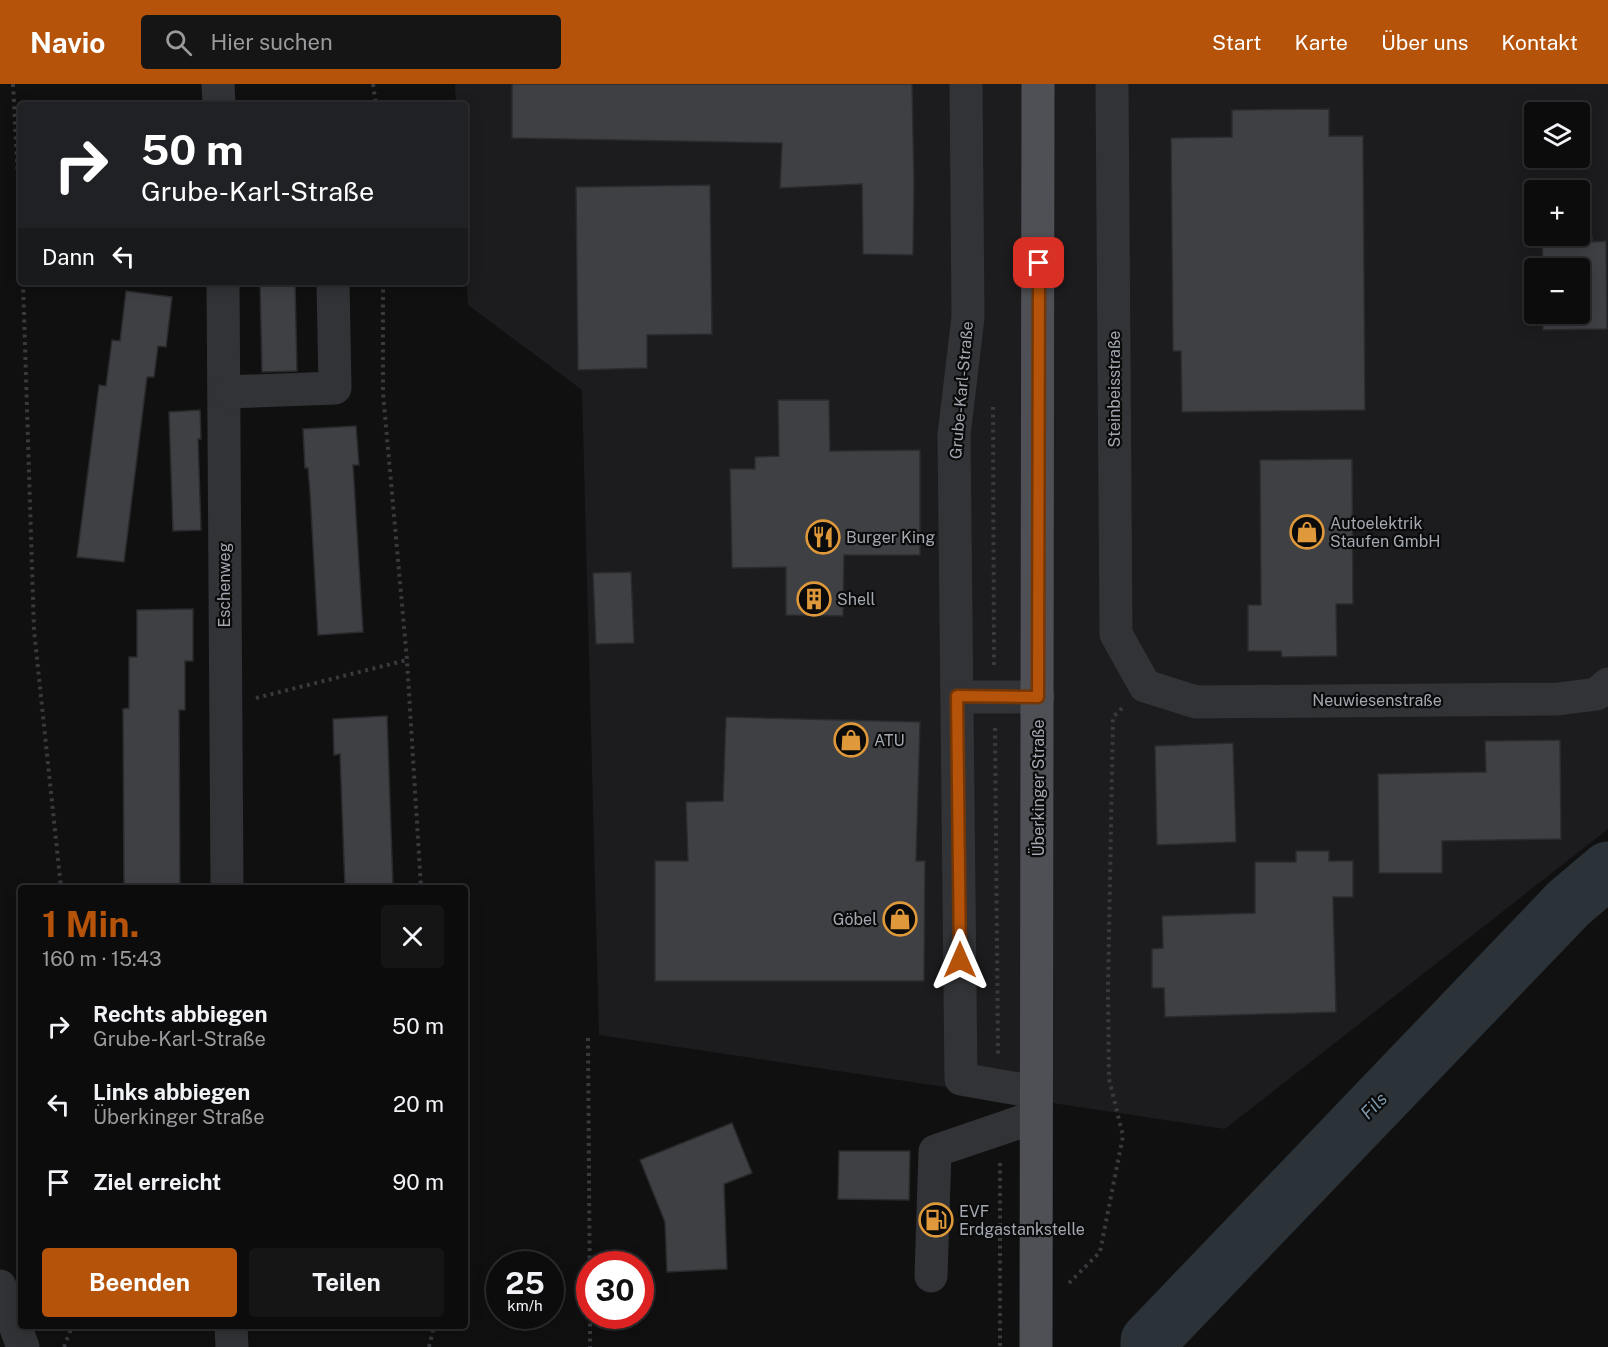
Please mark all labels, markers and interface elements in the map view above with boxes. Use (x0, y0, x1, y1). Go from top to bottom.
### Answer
search box (141, 15, 561, 69)
text: Navio (30, 26, 105, 59)
icon: search (162, 26, 195, 59)
text: Hier suchen (210, 29, 333, 55)
text: Start (1212, 30, 1261, 55)
text: Karte (1294, 30, 1348, 55)
text: Über uns (1381, 30, 1468, 55)
text: Kontakt (1501, 30, 1578, 55)
map controls (1524, 102, 1590, 324)
button: layers (1524, 102, 1590, 168)
text: 50 m (141, 125, 244, 174)
icon: right (42, 126, 120, 204)
text: Grube-Karl-Straße (141, 175, 374, 207)
button: + (1524, 180, 1590, 246)
pin (1013, 237, 1064, 288)
icon: left (107, 240, 140, 273)
text: Dann (42, 244, 95, 270)
icon: arrive (1022, 246, 1055, 279)
button: − (1524, 258, 1590, 324)
street label: Grube-Karl-Straße (946, 320, 977, 460)
street label: Steinbeisstraße (1105, 331, 1124, 447)
shop icon: Autoelektrik Staufen GmbH (1289, 514, 1325, 550)
place label: Autoelektrik Staufen GmbH (1330, 514, 1440, 551)
restaurant icon: Burger King (805, 519, 841, 555)
place label: Burger King (846, 528, 935, 547)
street label: Eschenweg (215, 542, 234, 628)
building icon: Shell (796, 581, 832, 617)
place label: Shell (837, 590, 876, 609)
street label: Neuwiesenstraße (1312, 691, 1442, 710)
street label: Überkinger Straße (1028, 719, 1048, 857)
shop icon: ATU (833, 722, 869, 758)
place label: ATU (874, 731, 905, 750)
shop icon: Göbel (882, 901, 918, 937)
text: 1 Min. (42, 903, 139, 945)
button: close (381, 905, 444, 968)
place label: Göbel (833, 910, 877, 929)
position arrow (928, 928, 992, 992)
text: 160 m · 15:43 (42, 947, 162, 971)
text: Rechts abbiegen (93, 1001, 268, 1027)
icon: right (42, 1010, 75, 1043)
text: 50 m (392, 1013, 444, 1039)
text: Grube-Karl-Straße (93, 1027, 266, 1051)
text: Links abbiegen (93, 1079, 250, 1105)
icon: left (42, 1088, 75, 1121)
water label: Fils (1356, 1088, 1391, 1123)
text: 20 m (393, 1091, 444, 1117)
text: Überkinger Straße (93, 1105, 265, 1129)
icon: arrive (42, 1166, 75, 1199)
text: Ziel erreicht (93, 1169, 221, 1195)
text: 90 m (393, 1169, 444, 1195)
fuel station icon: EVF Erdgastankstelle (918, 1202, 954, 1238)
place label: EVF Erdgastankstelle (959, 1202, 1085, 1239)
button: Beenden (42, 1248, 237, 1317)
button: Teilen (249, 1248, 444, 1317)
speed limit sign: 30 (576, 1251, 654, 1329)
text: 25 (505, 1265, 545, 1301)
text: km/h (507, 1297, 543, 1314)

